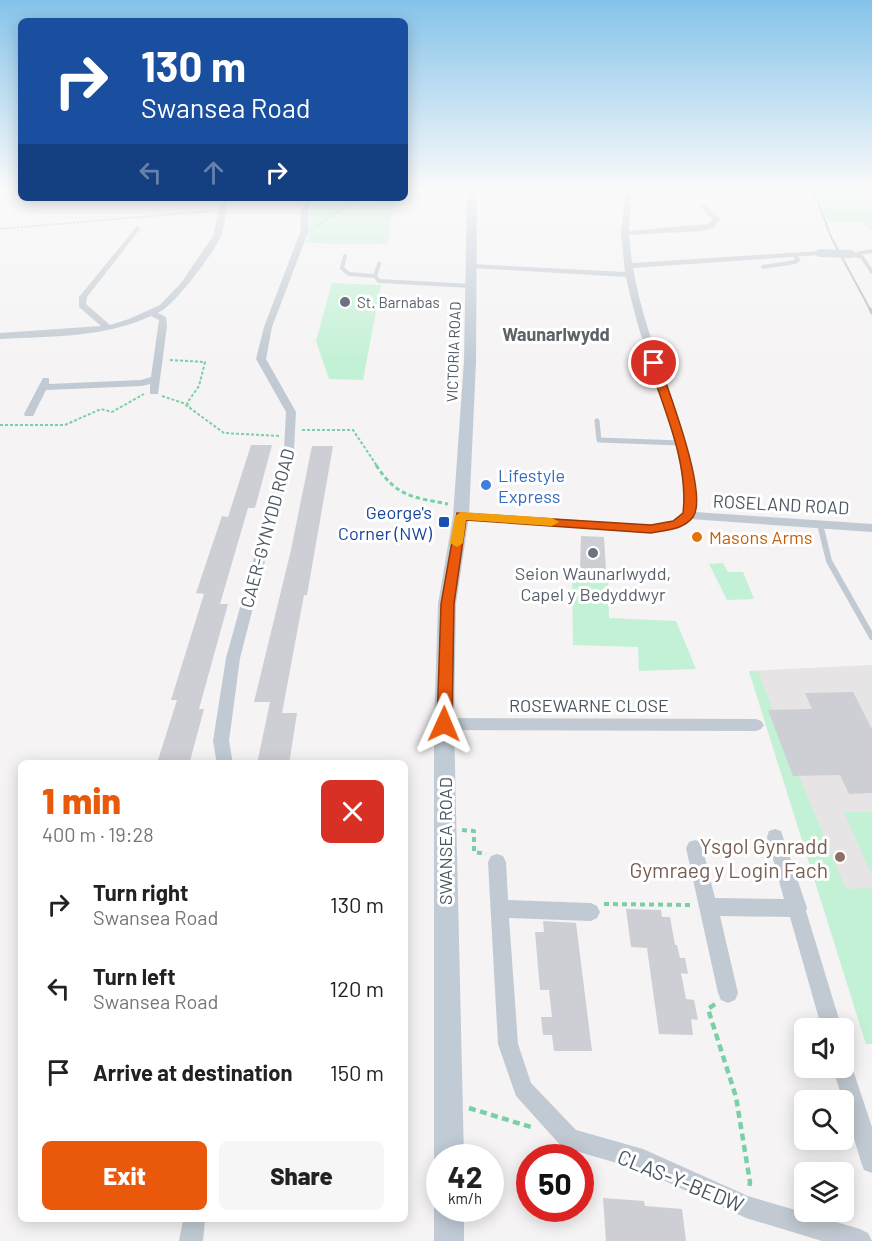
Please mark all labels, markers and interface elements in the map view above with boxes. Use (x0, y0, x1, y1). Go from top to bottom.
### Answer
text: 130 m (141, 40, 246, 90)
icon: right (42, 42, 120, 120)
text: Swansea Road (141, 91, 310, 123)
icon: left (134, 156, 167, 189)
icon: ahead (197, 156, 230, 189)
icon: right (260, 156, 293, 189)
place label: St. Barnabas (357, 293, 440, 311)
marker: St. Barnabas (338, 295, 352, 309)
street label: VICTORIA ROAD (442, 301, 464, 403)
district label: Waunarlwydd (502, 323, 610, 345)
pin (628, 337, 679, 388)
icon: arrive (637, 346, 670, 379)
street label: CAER-GYNYDD ROAD (235, 446, 299, 610)
place label: Lifestyle Express (498, 464, 565, 507)
marker: Lifestyle Express (479, 478, 493, 492)
street label: ROSELAND ROAD (712, 489, 850, 519)
place label: George's Corner (NW) (338, 501, 432, 544)
marker: George's Corner (NW) (437, 515, 451, 529)
place label: Masons Arms (709, 526, 813, 548)
marker: Masons Arms (690, 530, 704, 544)
marker: Seion Waunarlwydd, Capel y Bedyddwyr (586, 546, 600, 560)
place label: Seion Waunarlwydd, Capel y Bedyddwyr (515, 562, 671, 605)
position arrow (412, 692, 476, 756)
street label: ROSEWARNE CLOSE (509, 694, 669, 716)
street label: SWANSEA ROAD (434, 777, 456, 905)
text: 1 min (42, 778, 121, 821)
button: close (321, 780, 384, 843)
text: 400 m · 19:28 (42, 822, 154, 846)
place label: Ysgol Gynradd Gymraeg y Login Fach (630, 833, 828, 882)
marker: Ysgol Gynradd Gymraeg y Login Fach (833, 850, 847, 864)
text: Turn right (93, 879, 188, 905)
icon: right (42, 888, 75, 921)
text: 130 m (330, 891, 384, 917)
text: Swansea Road (93, 905, 219, 929)
text: Turn left (93, 963, 176, 989)
icon: left (42, 972, 75, 1005)
text: 120 m (329, 975, 384, 1001)
text: Swansea Road (93, 989, 219, 1013)
map controls (794, 1018, 854, 1222)
button: sound (794, 1018, 854, 1078)
icon: arrive (42, 1056, 75, 1089)
text: Arrive at destination (93, 1059, 292, 1085)
text: 150 m (330, 1059, 384, 1085)
button: search (794, 1090, 854, 1150)
button: Exit (42, 1141, 207, 1210)
button: Share (219, 1141, 384, 1210)
street label: CLAS-Y-BEDW (614, 1143, 748, 1217)
speed limit sign: 50 (516, 1144, 594, 1222)
text: 42 (448, 1158, 482, 1194)
button: layers (794, 1162, 854, 1222)
text: km/h (448, 1189, 482, 1207)

